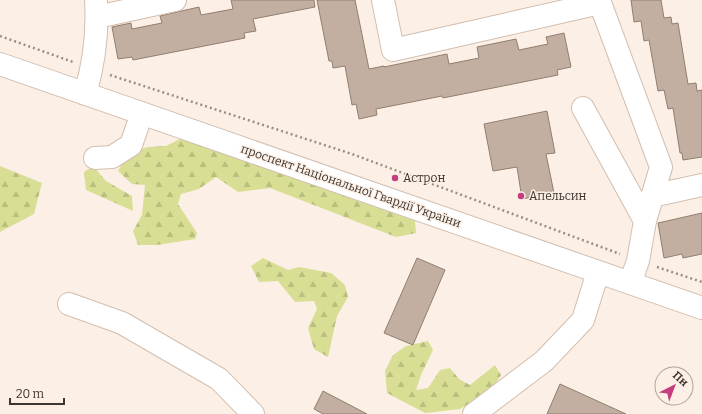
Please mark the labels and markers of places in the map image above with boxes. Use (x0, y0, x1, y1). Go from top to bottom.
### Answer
place label: Астрон (403, 171, 445, 185)
marker: Астрон (390, 173, 400, 183)
place label: Апельсин (529, 189, 587, 203)
marker: Апельсин (516, 191, 526, 201)

